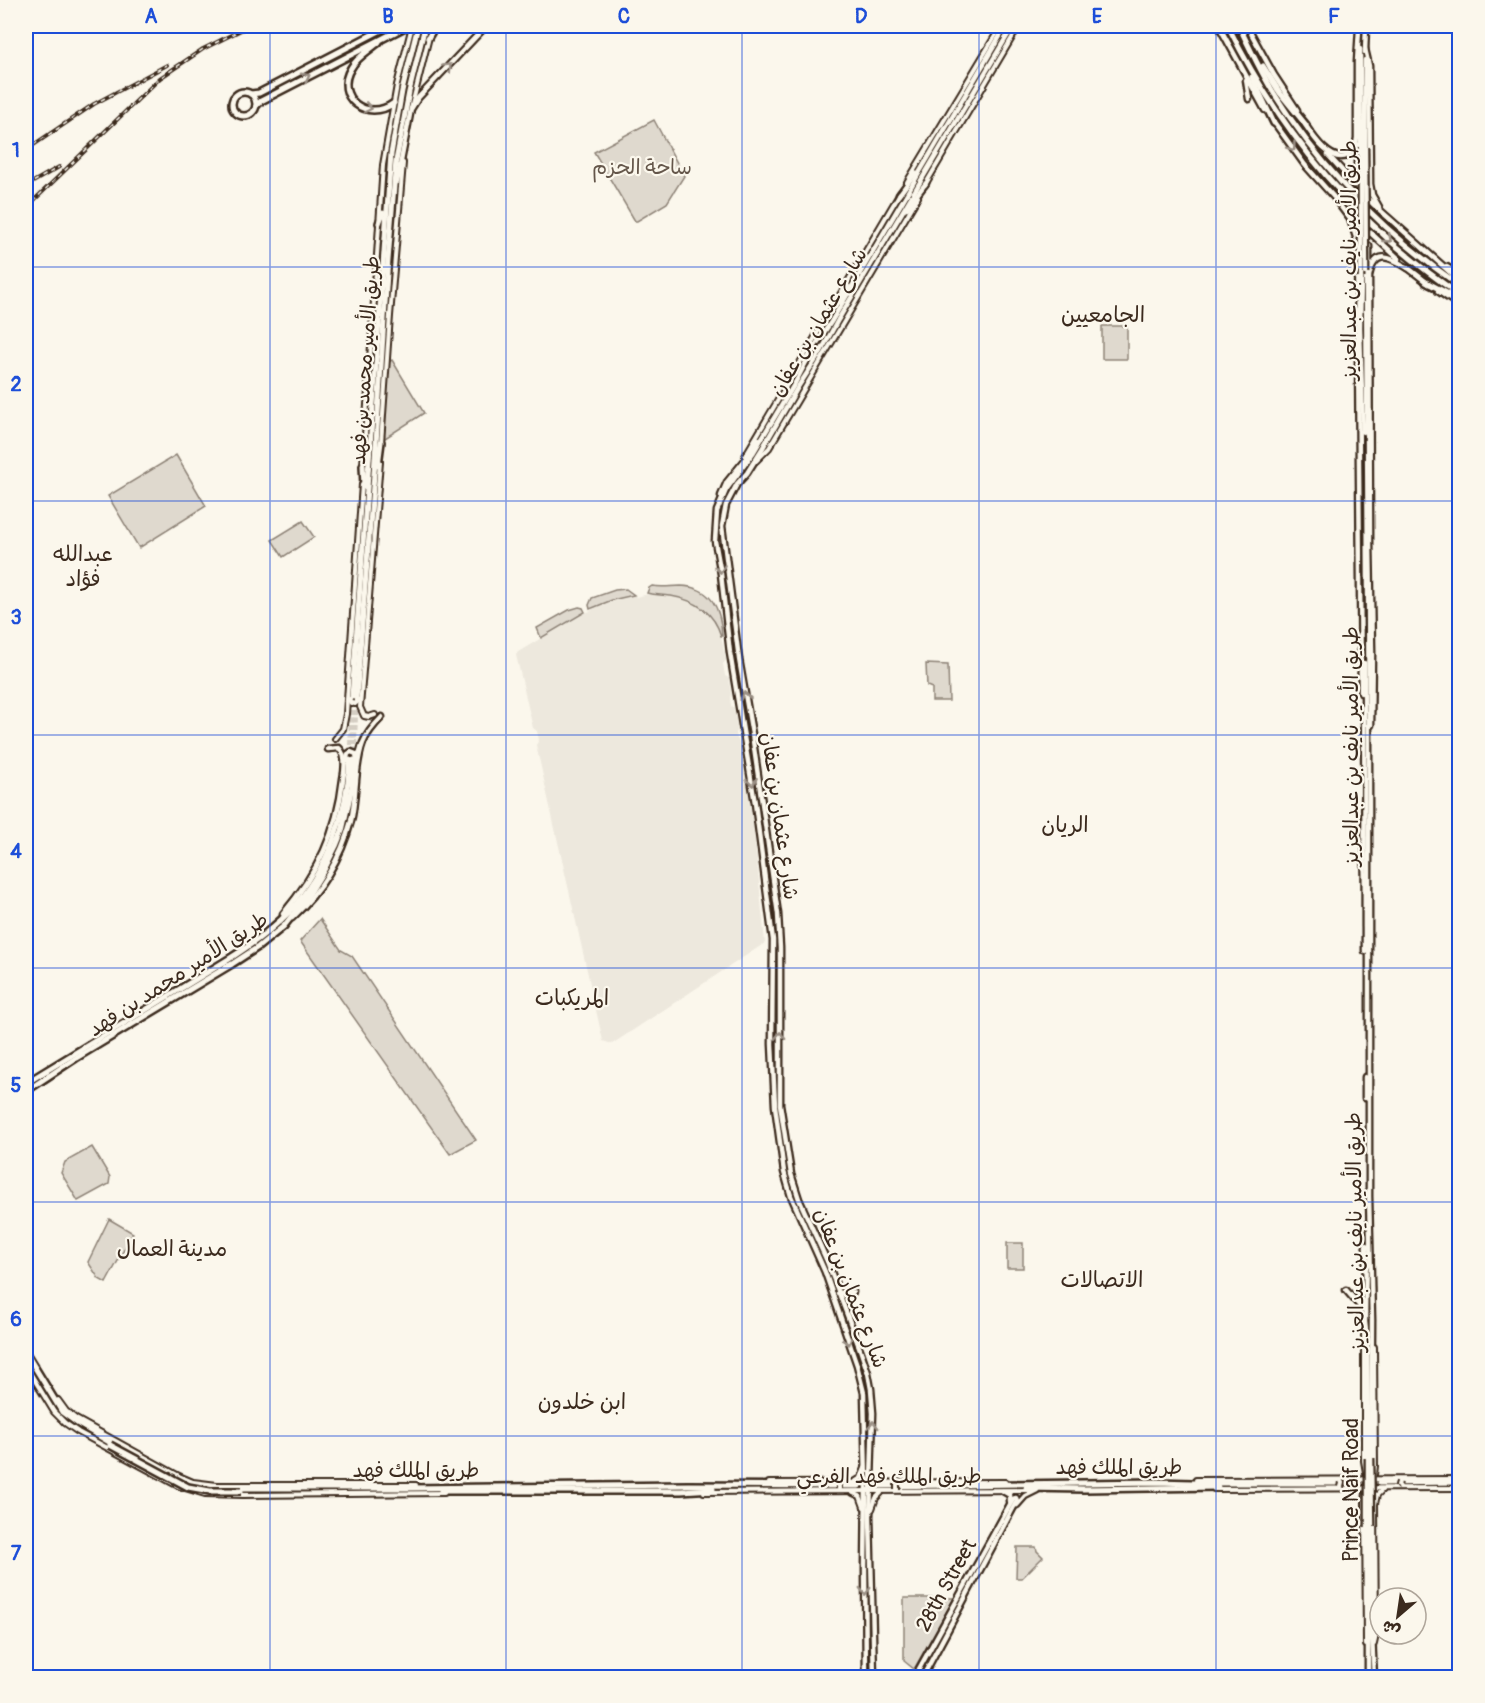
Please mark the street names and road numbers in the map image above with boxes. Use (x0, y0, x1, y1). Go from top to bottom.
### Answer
street label: طريق الأمير نايف بن عبدالعزيز (1335, 140, 1363, 382)
street label: شارع عثمان بن عفان (763, 243, 874, 402)
street label: طريق الأمير محمد بن فهد (344, 254, 386, 466)
street label: طريق الأمير نايف بن عبدالعزيز (1337, 626, 1365, 868)
street label: شارع عثمان بن عفان (753, 730, 805, 902)
street label: طريق الأمير محمد بن فهد (82, 905, 274, 1043)
street label: طريق الأمير نايف بن عبدالعزيز (1339, 1112, 1371, 1354)
street label: شارع عثمان بن عفان (807, 1204, 893, 1372)
street label: Prince Naif Road (1338, 1418, 1365, 1562)
street label: طريق الملك فهد (1056, 1454, 1182, 1481)
street label: طريق الملك فهد (353, 1457, 479, 1484)
street label: طريق الملك فهد الفرعي (796, 1463, 982, 1495)
street label: 28th Street (910, 1534, 983, 1636)

